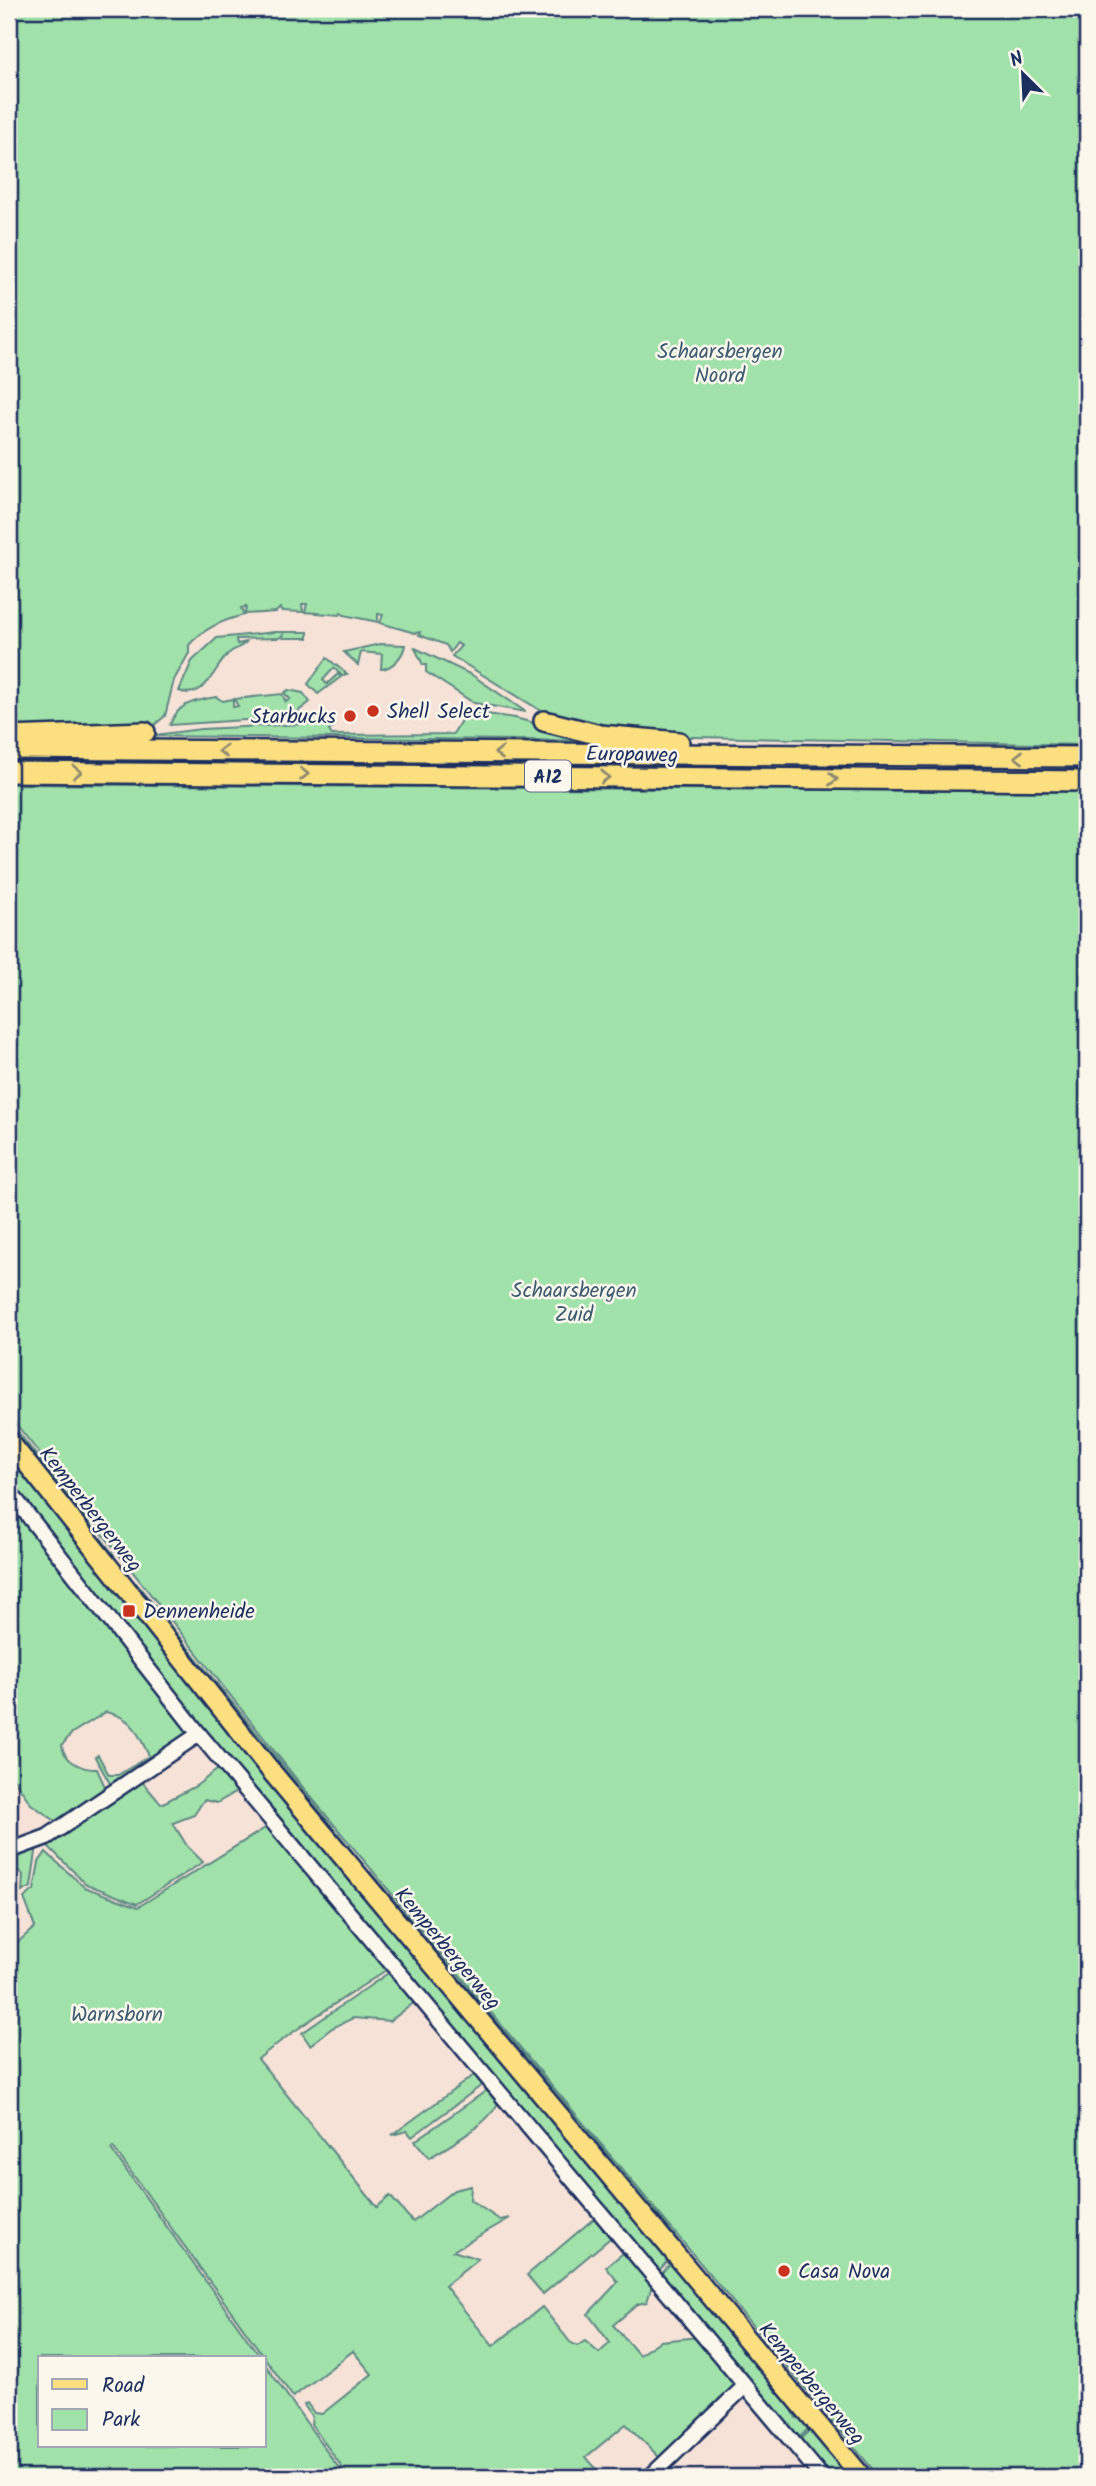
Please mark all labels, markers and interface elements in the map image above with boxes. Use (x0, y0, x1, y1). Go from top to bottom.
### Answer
north arrow (988, 38, 1058, 108)
text: N (1005, 44, 1028, 76)
park label: Schaarsbergen Noord (657, 336, 783, 393)
place label: Shell Select (387, 696, 491, 729)
place label: Starbucks (251, 701, 336, 734)
marker: Shell Select (365, 703, 381, 719)
marker: Starbucks (342, 708, 358, 724)
street label: Europaweg (586, 738, 678, 773)
one-way arrow (217, 743, 228, 759)
one-way arrow (494, 745, 504, 761)
one-way arrow (1013, 749, 1024, 765)
road number: A12 (525, 761, 571, 792)
one-way arrow (72, 765, 83, 780)
one-way arrow (300, 766, 310, 782)
one-way arrow (601, 769, 611, 785)
one-way arrow (828, 771, 839, 787)
park label: Schaarsbergen Zuid (511, 1275, 637, 1332)
street label: Kemperbergerweg (30, 1440, 150, 1580)
place label: Dennenheide (143, 1596, 255, 1629)
marker: Dennenheide (121, 1603, 137, 1619)
street label: Kemperbergerweg (385, 1880, 508, 2018)
park label: Warnsborn (71, 1999, 163, 2032)
place label: Casa Nova (798, 2256, 890, 2289)
marker: Casa Nova (776, 2263, 792, 2279)
street label: Kemperbergerweg (749, 2315, 872, 2453)
legend (38, 2356, 266, 2448)
text: Road (102, 2370, 145, 2403)
text: Park (102, 2404, 140, 2437)

